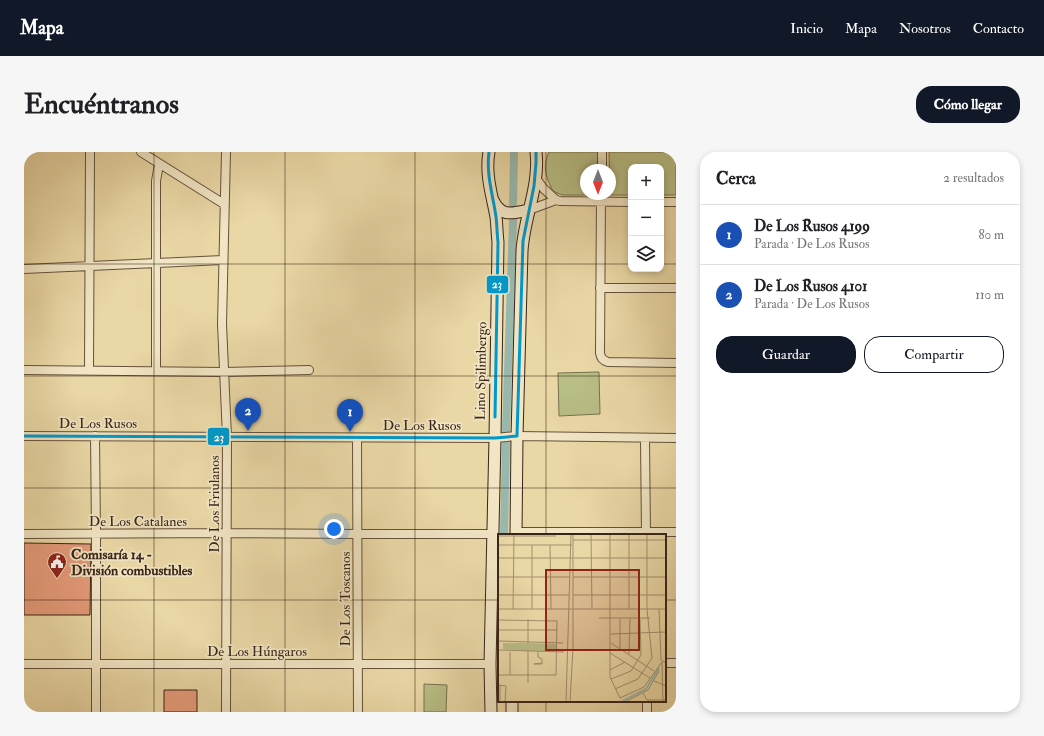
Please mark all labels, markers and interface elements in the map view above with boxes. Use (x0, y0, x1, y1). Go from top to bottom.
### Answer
text: Mapa (20, 16, 64, 40)
text: Inicio (790, 20, 823, 37)
text: Mapa (845, 20, 877, 37)
text: Nosotros (899, 20, 951, 37)
text: Contacto (973, 20, 1024, 37)
button: Cómo llegar (916, 86, 1020, 123)
text: Encuéntranos (24, 87, 179, 122)
north arrow (580, 164, 616, 200)
map controls (628, 164, 664, 272)
button: + (628, 164, 664, 200)
text: Cerca (716, 168, 756, 189)
text: 2 resultados (943, 170, 1004, 186)
button: − (628, 200, 664, 236)
text: De Los Rusos 4199 (754, 217, 870, 236)
text: 1 (727, 227, 731, 243)
text: 80 m (978, 227, 1004, 243)
button: layers (628, 236, 664, 272)
text: Parada · De Los Rusos (754, 236, 869, 252)
line badge: 23 (486, 275, 509, 294)
text: De Los Rusos 4101 (754, 277, 867, 296)
text: 23 (492, 278, 502, 291)
text: 2 (726, 287, 732, 303)
text: 110 m (975, 287, 1004, 303)
text: Parada · De Los Rusos (754, 296, 869, 312)
street label: Lino Spilimbergo (472, 321, 491, 421)
button: Guardar (716, 336, 856, 373)
button: Compartir (864, 336, 1004, 373)
pin: 2 (235, 398, 261, 431)
pin: 1 (337, 399, 363, 432)
street label: De Los Rusos (59, 415, 137, 432)
street label: De Los Rusos (383, 417, 461, 434)
line badge: 23 (207, 427, 230, 446)
text: 23 (214, 431, 224, 444)
street label: De Los Friulanos (206, 455, 223, 553)
street label: De Los Catalanes (89, 513, 187, 530)
your location (324, 519, 344, 539)
inset map (498, 534, 666, 702)
place label: Comisaría 14 - División combustibles (71, 546, 193, 579)
public building icon: Comisaría 14 - División combustibles (46, 551, 68, 579)
street label: De Los Toscanos (337, 551, 354, 647)
street label: De Los Húngaros (207, 643, 307, 660)

